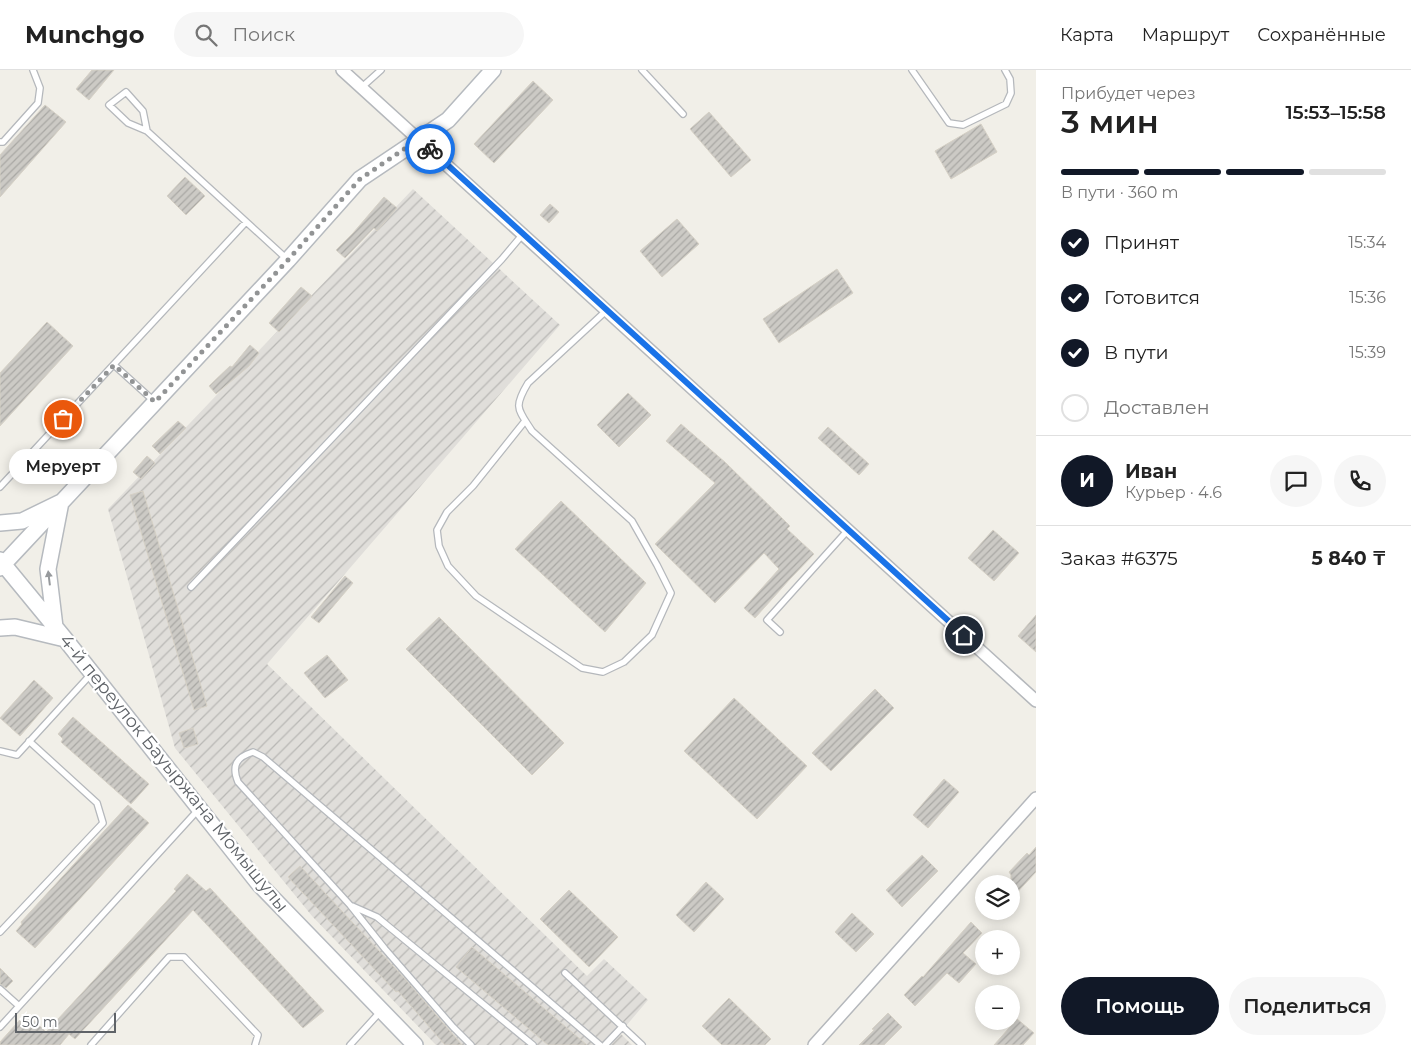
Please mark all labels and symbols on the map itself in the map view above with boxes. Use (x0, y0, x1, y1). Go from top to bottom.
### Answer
courier (405, 124, 455, 174)
pin (42, 398, 84, 440)
callout: Меруерт (9, 449, 117, 484)
one-way arrow (45, 570, 53, 586)
pin (943, 614, 985, 656)
street label: 4-й переулок Бауыржана Момышулы (55, 629, 293, 917)
scale bar (15, 1010, 116, 1033)

